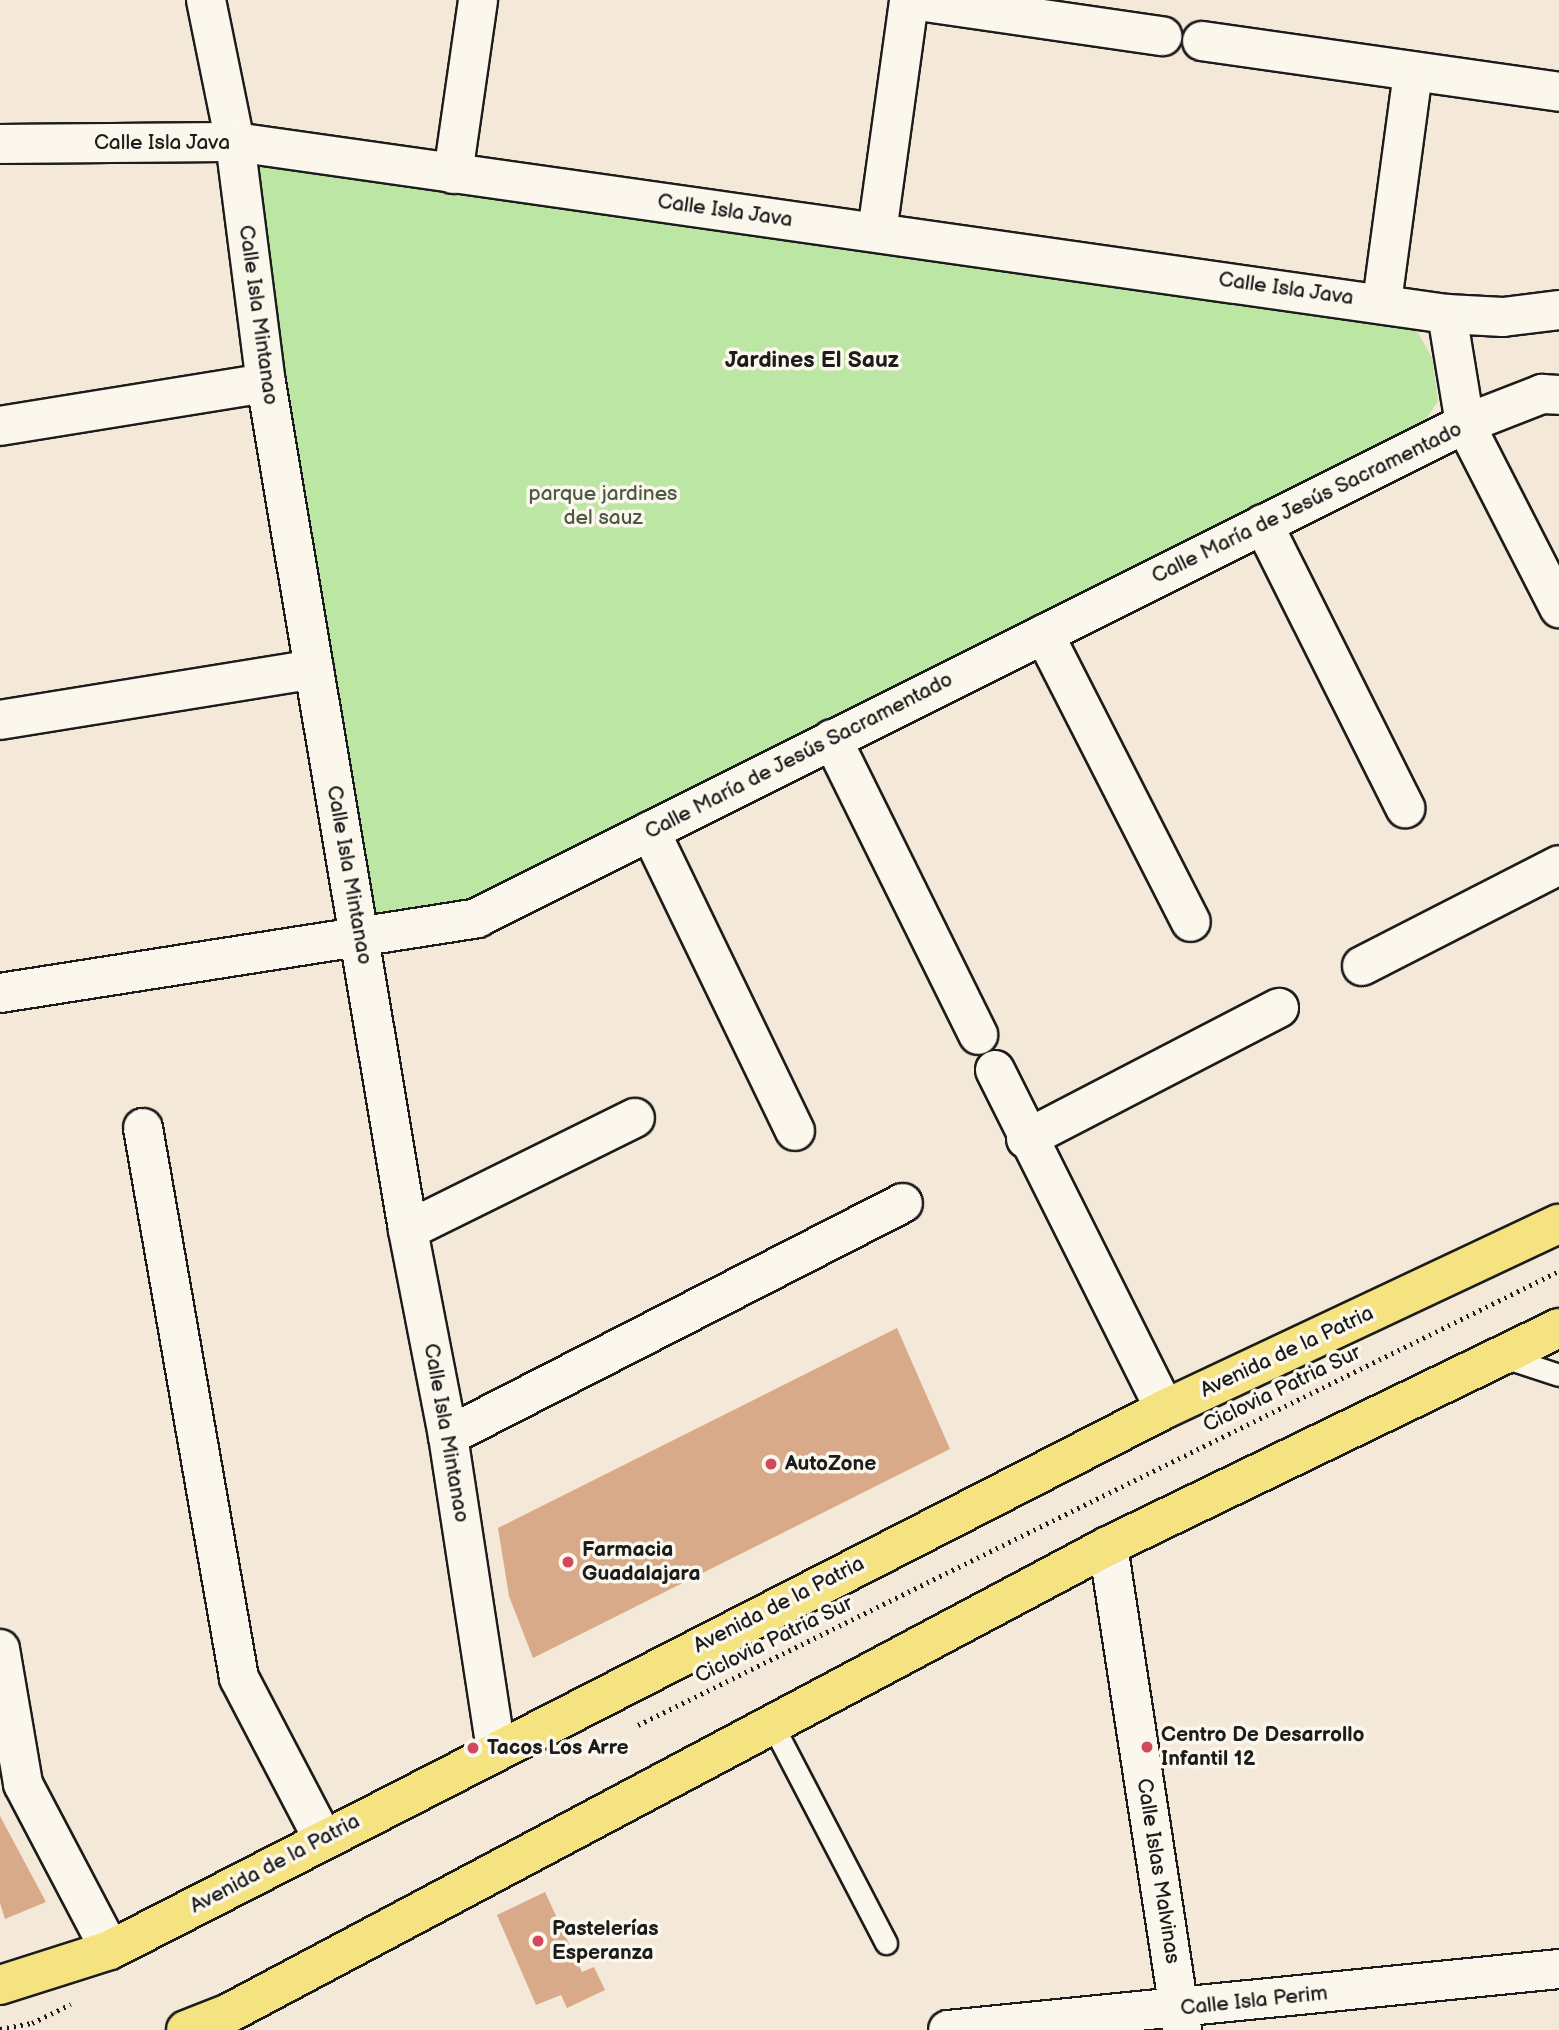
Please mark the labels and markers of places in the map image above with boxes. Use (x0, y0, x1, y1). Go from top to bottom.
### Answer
place label: AutoZone (785, 1451, 876, 1477)
marker: AutoZone (763, 1456, 779, 1472)
place label: Farmacia Guadalajara (582, 1537, 701, 1587)
marker: Farmacia Guadalajara (560, 1554, 576, 1570)
place label: Centro De Desarrollo Infantil 12 (1161, 1722, 1364, 1772)
place label: Tacos Los Arre (487, 1735, 629, 1761)
marker: Centro De Desarrollo Infantil 12 (1139, 1739, 1155, 1755)
marker: Tacos Los Arre (465, 1740, 481, 1756)
place label: Pastelerías Esperanza (552, 1916, 659, 1966)
marker: Pastelerías Esperanza (530, 1933, 546, 1949)

